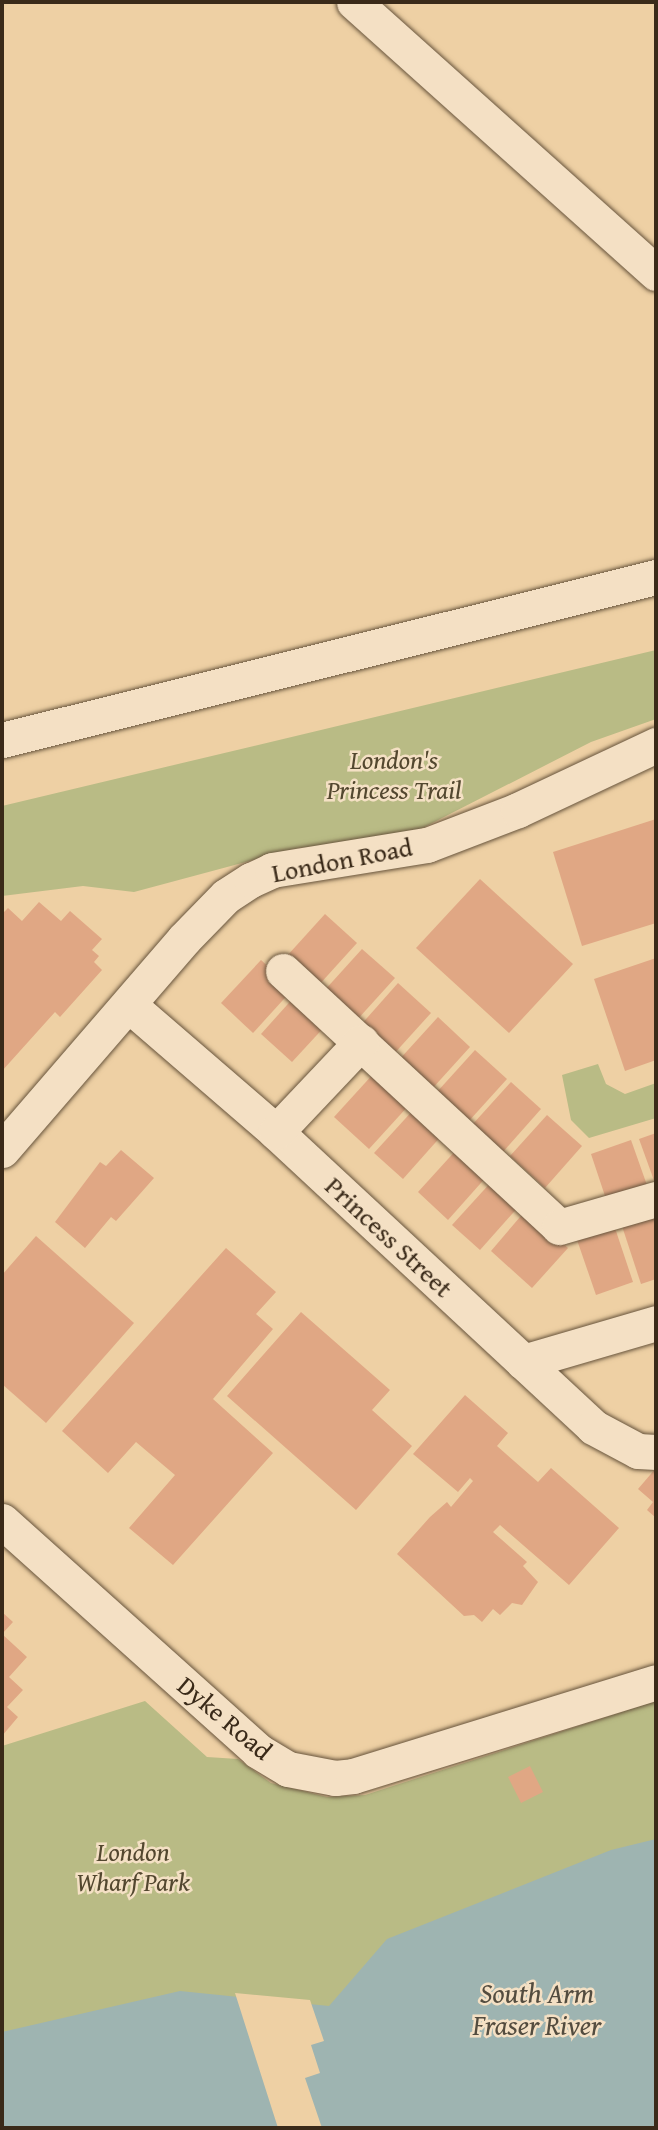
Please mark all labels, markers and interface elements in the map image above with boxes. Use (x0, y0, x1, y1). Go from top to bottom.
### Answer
park label: London's Princess Trail (327, 744, 461, 806)
street label: London Road (269, 831, 415, 889)
street label: Princess Street (319, 1170, 459, 1304)
street label: Dyke Road (171, 1669, 279, 1767)
park label: London Wharf Park (76, 1836, 190, 1898)
water label: South Arm Fraser River (473, 1976, 601, 2042)

